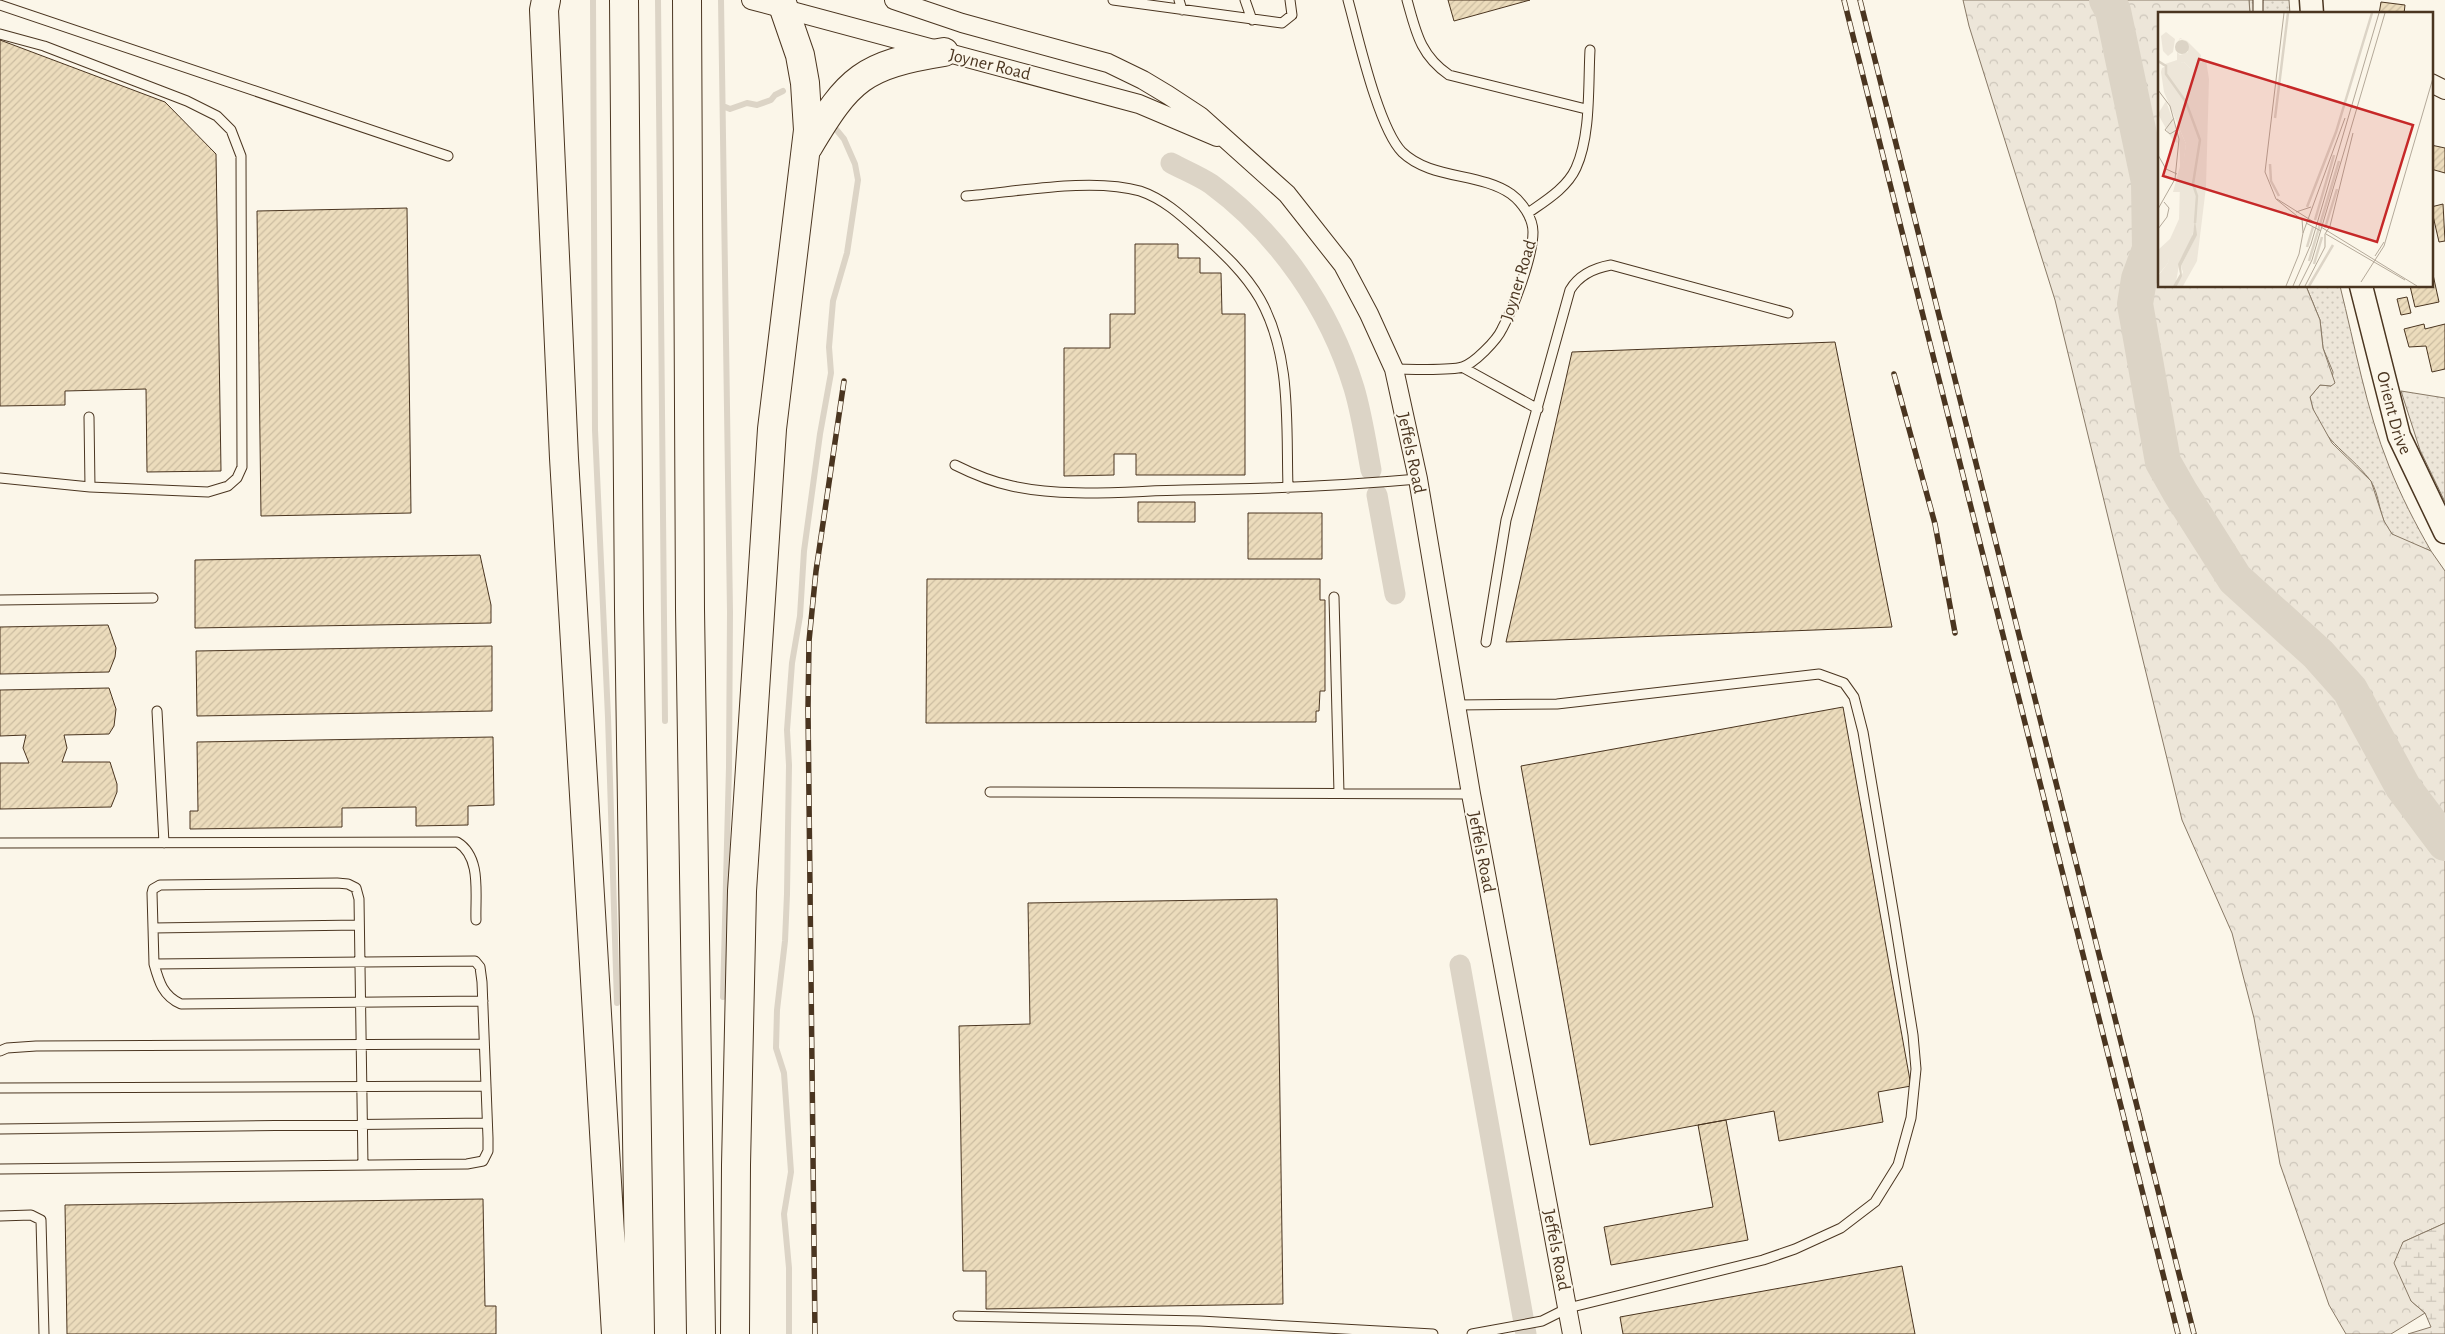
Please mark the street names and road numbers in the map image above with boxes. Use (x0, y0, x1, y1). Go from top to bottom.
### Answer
street label: Joyner Road (947, 46, 1033, 84)
street label: Joyner Road (1498, 238, 1540, 323)
street label: Orient Drive (2373, 370, 2414, 457)
street label: Jeffels Road (1394, 411, 1428, 495)
street label: Jeffels Road (1464, 810, 1498, 894)
street label: Jeffels Road (1539, 1208, 1573, 1292)

